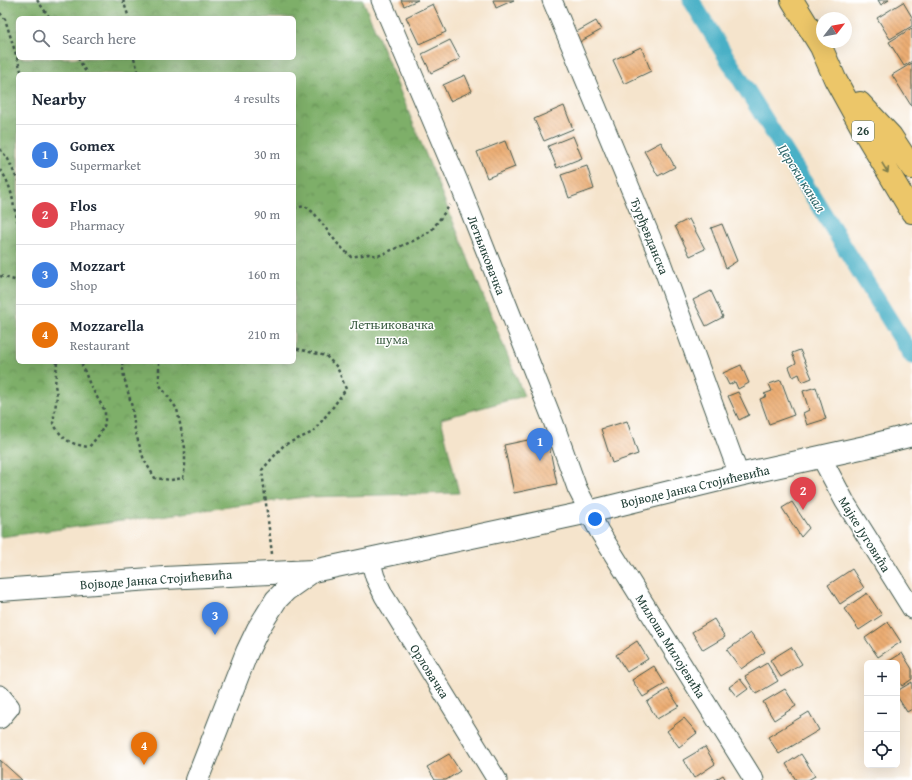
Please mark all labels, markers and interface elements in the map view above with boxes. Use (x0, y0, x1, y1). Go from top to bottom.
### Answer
north arrow (816, 12, 852, 48)
search box (16, 16, 296, 60)
icon: search (30, 27, 52, 49)
text: Search here (62, 28, 136, 49)
text: Nearby (32, 86, 86, 111)
text: 4 results (234, 89, 280, 108)
road number: 26 (852, 121, 874, 141)
text: Gomex (70, 135, 115, 156)
water label: Церски канал (773, 140, 831, 217)
text: 1 (42, 145, 48, 164)
text: 30 m (254, 145, 280, 164)
text: Supermarket (70, 156, 141, 175)
one-way arrow (882, 162, 890, 174)
text: Flos (70, 195, 97, 216)
street label: Ђурђевданска (625, 195, 674, 278)
text: 2 (42, 205, 48, 224)
text: 90 m (254, 205, 280, 224)
street label: Летњиковачка (463, 213, 511, 299)
text: Pharmacy (70, 216, 125, 235)
text: Mozzart (70, 255, 125, 276)
text: 3 (42, 265, 48, 284)
text: 160 m (248, 265, 280, 284)
text: Shop (70, 276, 97, 295)
text: Mozzarella (70, 315, 144, 336)
park label: Летњиковачка шума (350, 315, 435, 349)
text: 4 (42, 325, 48, 344)
text: 210 m (248, 325, 280, 344)
text: Restaurant (70, 336, 130, 355)
pin: 1 (527, 428, 553, 461)
street label: Војводе Јанка Стојићевића (619, 460, 772, 513)
pin: 2 (790, 477, 816, 510)
street label: Мајке Југовића (834, 493, 896, 576)
your location (585, 509, 605, 529)
street label: Војводе Јанка Стојићевића (79, 565, 233, 594)
street label: Милоша Милојевића (631, 591, 711, 703)
pin: 3 (202, 602, 228, 635)
street label: Орловачка (405, 640, 454, 703)
map controls (864, 660, 900, 768)
button: + (864, 660, 900, 696)
button: − (864, 696, 900, 732)
pin: 4 (131, 732, 157, 765)
button: locate (864, 732, 900, 768)

